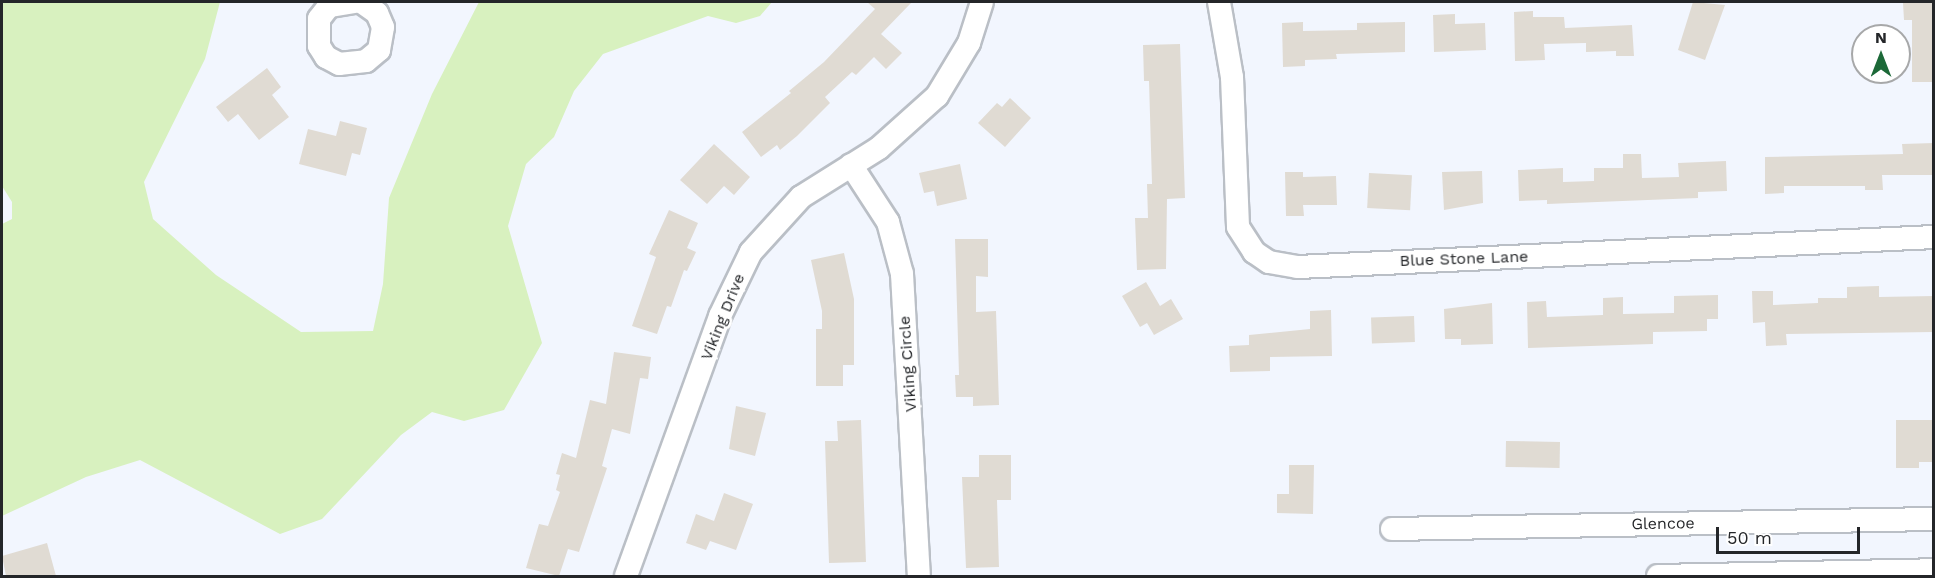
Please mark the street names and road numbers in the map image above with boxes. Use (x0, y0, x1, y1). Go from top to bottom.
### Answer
street label: Blue Stone Lane (1399, 247, 1529, 271)
street label: Viking Drive (697, 271, 749, 363)
street label: Viking Circle (895, 315, 921, 413)
street label: Glencoe (1631, 514, 1695, 534)

